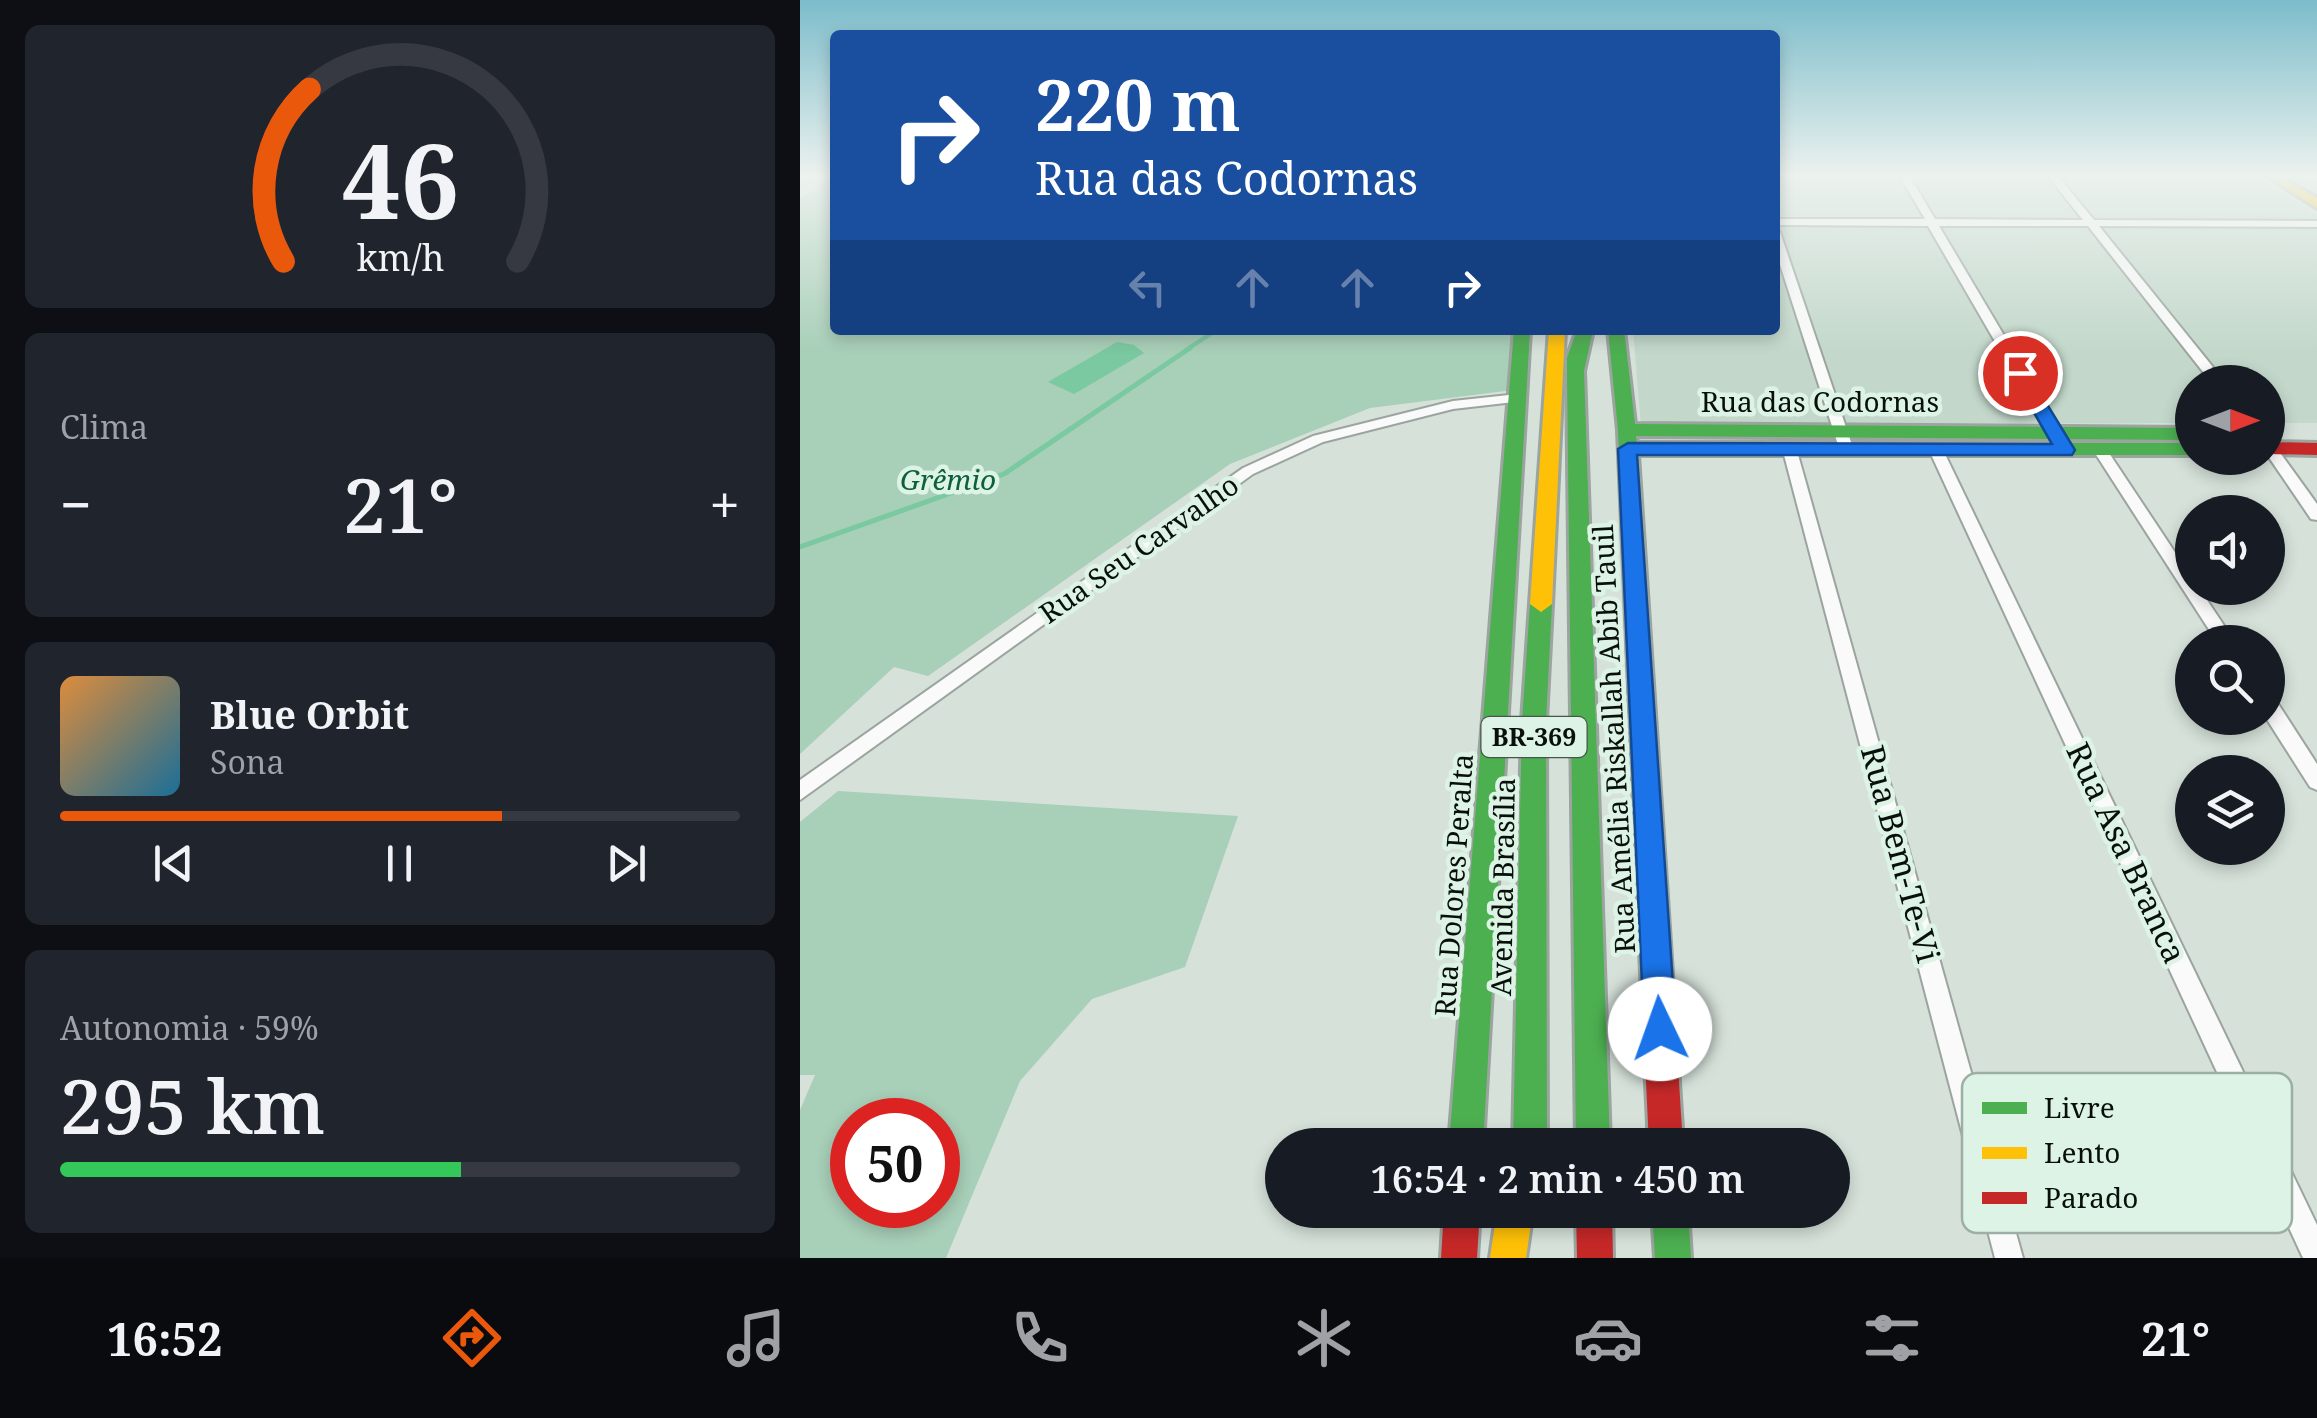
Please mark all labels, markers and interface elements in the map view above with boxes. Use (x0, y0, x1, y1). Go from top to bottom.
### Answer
text: 220 m (1035, 56, 1241, 152)
icon: right (870, 70, 1000, 200)
text: 46 (341, 108, 459, 249)
text: Rua das Codornas (1035, 147, 1418, 208)
text: km/h (356, 233, 444, 281)
icon: left (1120, 260, 1175, 315)
icon: ahead (1225, 260, 1280, 315)
icon: ahead (1330, 260, 1385, 315)
icon: right (1435, 260, 1490, 315)
pin (1978, 331, 2063, 416)
icon: arrive (1993, 346, 2048, 401)
north arrow (2175, 365, 2285, 475)
map controls (2175, 365, 2285, 865)
street label: Rua das Codornas (1701, 382, 1939, 420)
text: Clima (60, 405, 148, 448)
text: 21° (343, 453, 458, 555)
park label: Grêmio (900, 460, 996, 498)
street label: Rua Seu Carvalho (1031, 465, 1246, 631)
text: − (60, 466, 92, 541)
text: + (709, 466, 740, 541)
button: sound (2175, 495, 2285, 605)
street label: Rua Amélia Riskallah Abib Tauil (1583, 523, 1643, 954)
button: search (2175, 625, 2285, 735)
text: Blue Orbit (210, 688, 409, 740)
road number: BR-369 (1482, 717, 1586, 757)
street label: Rua Asa Branca (2057, 735, 2197, 970)
text: Sona (210, 740, 285, 783)
street label: Rua Bem-Te-Vi (1852, 740, 1951, 967)
street label: Rua Dolores Peralta (1425, 752, 1481, 1018)
button: layers (2175, 755, 2285, 865)
street label: Avenida Brasília (1481, 778, 1523, 996)
icon: previous (146, 836, 201, 891)
icon: pause (372, 836, 427, 891)
icon: next (599, 836, 654, 891)
position arrow (1608, 977, 1712, 1081)
text: Autonomia · 59% (60, 1006, 319, 1049)
text: 295 km (60, 1054, 325, 1156)
legend (1962, 1073, 2292, 1233)
text: Livre (2044, 1088, 2115, 1126)
speed limit sign: 50 (830, 1098, 960, 1228)
text: Lento (2044, 1133, 2121, 1171)
text: 16:54 · 2 min · 450 m (1370, 1152, 1745, 1204)
text: Parado (2044, 1178, 2138, 1216)
icon: directions (437, 1303, 507, 1373)
icon: music (721, 1303, 791, 1373)
icon: phone (1005, 1303, 1075, 1373)
icon: climate (1289, 1303, 1359, 1373)
icon: car (1573, 1303, 1643, 1373)
icon: filters (1857, 1303, 1927, 1373)
text: 16:52 (107, 1308, 222, 1369)
text: 21° (2141, 1308, 2210, 1369)

